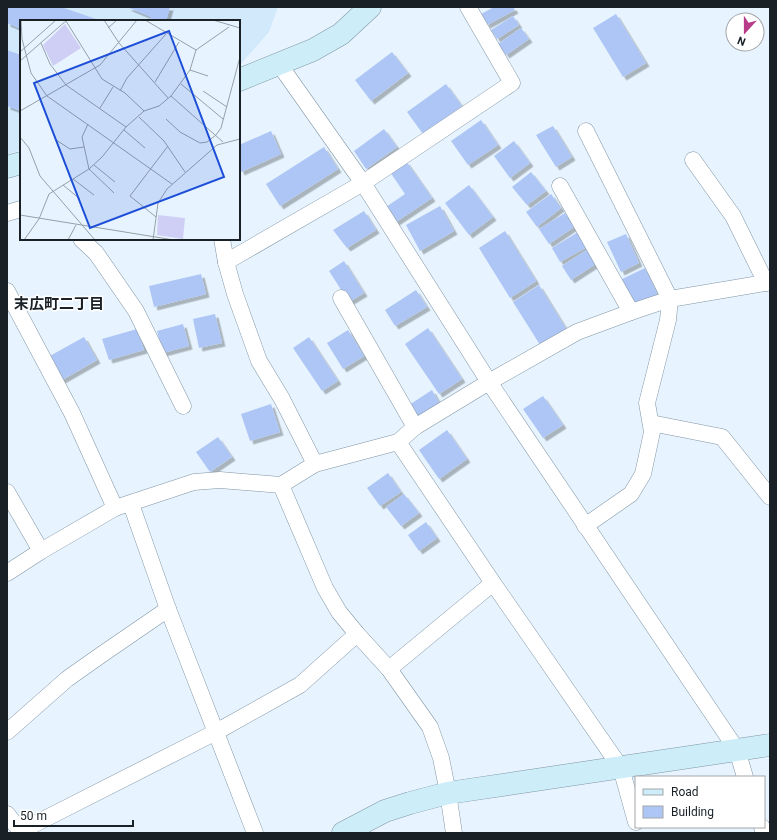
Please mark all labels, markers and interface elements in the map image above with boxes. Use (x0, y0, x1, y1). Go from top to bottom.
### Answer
north arrow (725, 12, 765, 52)
inset map (20, 20, 240, 240)
text: N (735, 33, 748, 48)
district label: 末広町二丁目 (14, 295, 104, 313)
legend (635, 776, 765, 828)
text: Road (671, 785, 699, 799)
scale bar (14, 802, 133, 828)
text: Building (671, 805, 714, 819)
text: 50 m (20, 809, 47, 823)

